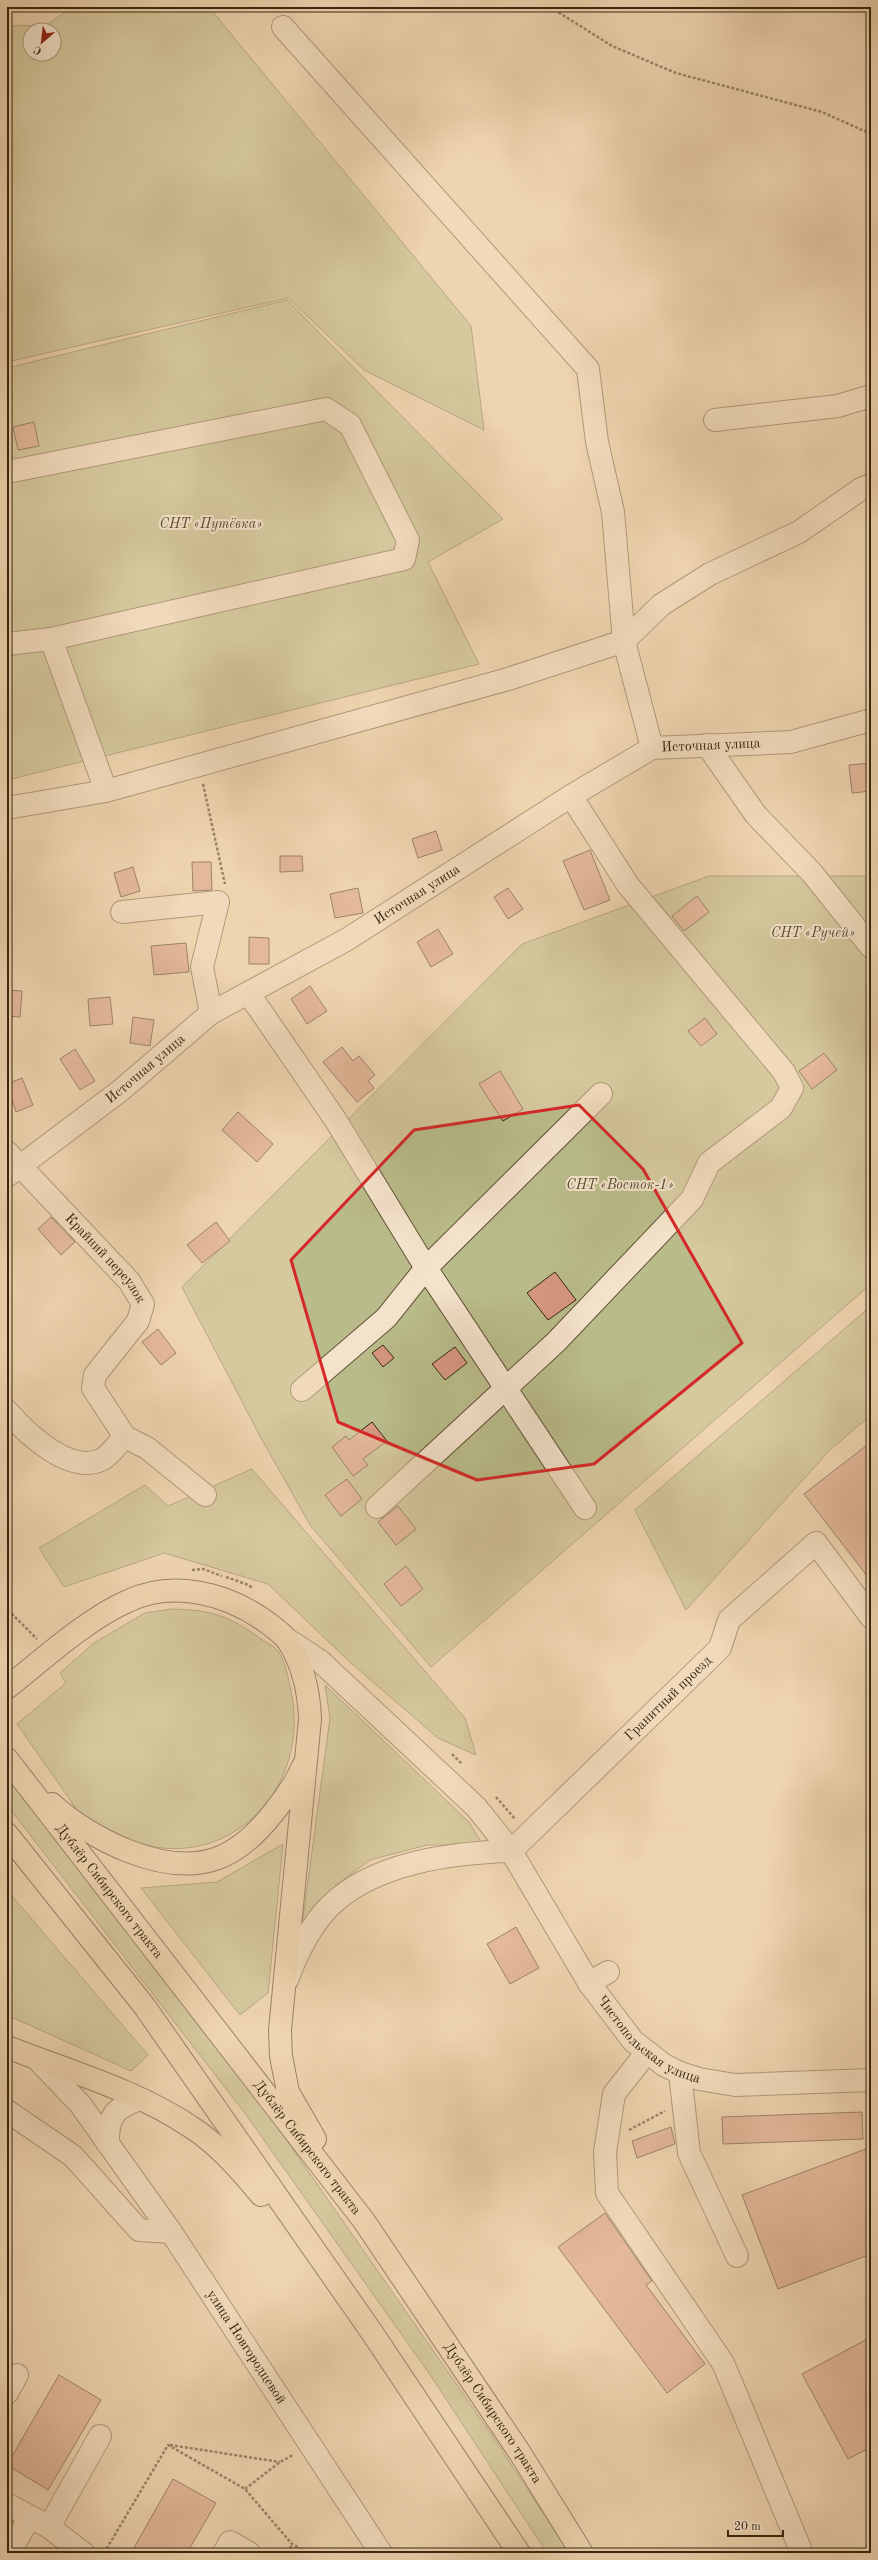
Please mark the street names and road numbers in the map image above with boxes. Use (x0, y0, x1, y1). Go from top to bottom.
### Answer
street label: Источная улица (661, 736, 761, 755)
street label: Источная улица (371, 862, 463, 927)
street label: Источная улица (103, 1032, 188, 1106)
street label: Крайний переулок (62, 1211, 148, 1306)
street label: Гранитный проезд (622, 1653, 714, 1743)
street label: Дублёр Сибирского тракта (53, 1821, 165, 1961)
street label: Чистопольская улица (594, 1993, 702, 2086)
street label: Дублёр Сибирского тракта (251, 2078, 364, 2217)
street label: улица Новгородцевой (204, 2287, 288, 2406)
street label: Дублёр Сибирского тракта (441, 2340, 544, 2486)

